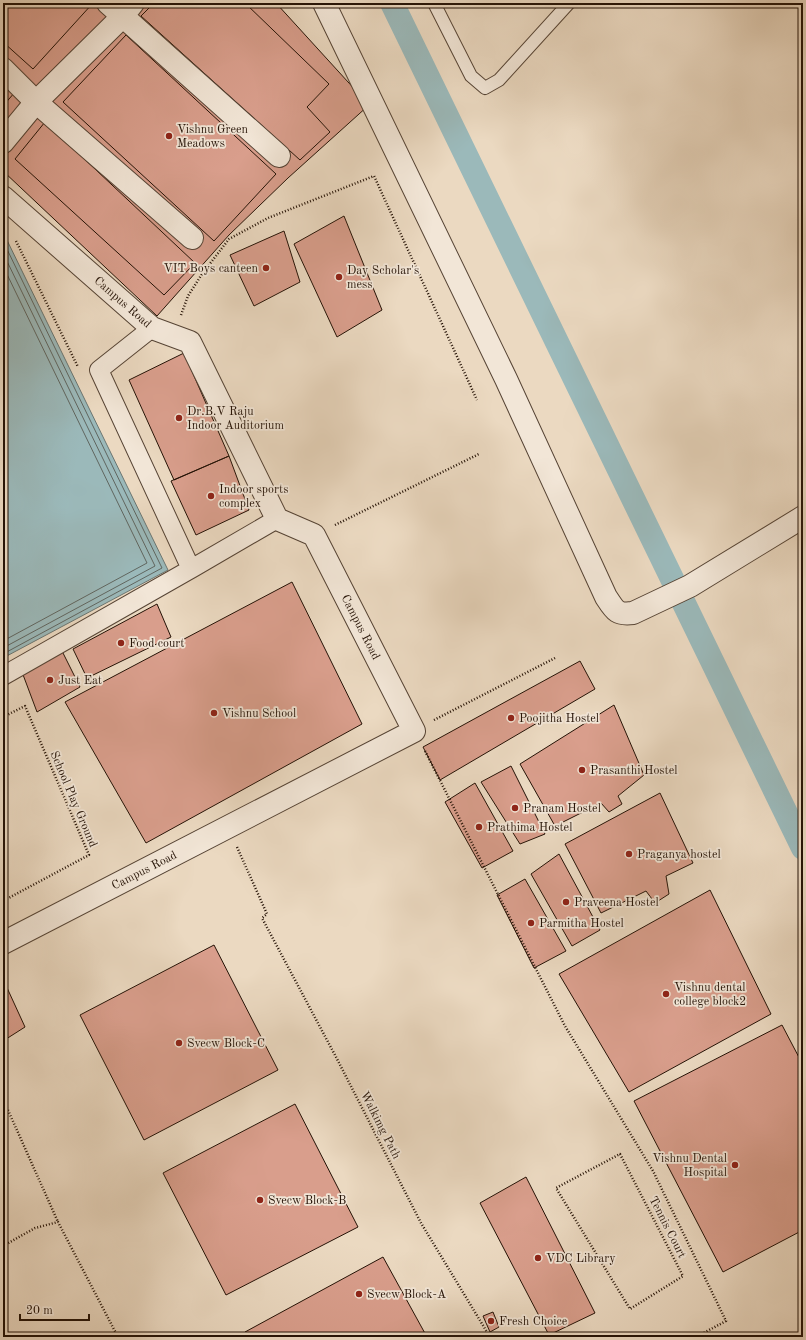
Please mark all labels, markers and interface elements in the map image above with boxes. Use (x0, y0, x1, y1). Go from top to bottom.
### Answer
place label: Vishnu Green Meadows (177, 124, 249, 150)
marker: Vishnu Green Meadows (164, 131, 174, 141)
place label: VIT Boys canteen (164, 263, 259, 275)
marker: VIT Boys canteen (261, 263, 271, 273)
place label: Day Scholar's mess (347, 265, 419, 291)
marker: Day Scholar's mess (334, 272, 344, 282)
street label: Campus Road (91, 275, 153, 331)
place label: Dr.B.V Raju Indoor Auditorium (187, 406, 284, 432)
marker: Dr.B.V Raju Indoor Auditorium (174, 413, 184, 423)
place label: Indoor sports complex (219, 484, 288, 510)
marker: Indoor sports complex (206, 491, 216, 501)
street label: Campus Road (339, 593, 382, 662)
marker: Food court (116, 638, 126, 648)
place label: Food court (129, 638, 185, 650)
marker: Just Eat (45, 675, 55, 685)
place label: Just Eat (58, 675, 102, 687)
marker: Vishnu School (209, 708, 219, 718)
place label: Vishnu School (222, 708, 296, 720)
marker: Poojitha Hostel (506, 713, 516, 723)
place label: Poojitha Hostel (519, 713, 599, 725)
street label: School Play Ground (47, 750, 99, 849)
marker: Prasanthi Hostel (577, 765, 587, 775)
place label: Prasanthi Hostel (590, 765, 678, 777)
marker: Pranam Hostel (510, 803, 520, 813)
place label: Pranam Hostel (523, 803, 601, 815)
marker: Prathima Hostel (474, 822, 484, 832)
place label: Prathima Hostel (487, 822, 572, 834)
street label: Campus Road (110, 849, 179, 892)
marker: Praganya hostel (624, 849, 634, 859)
place label: Praganya hostel (637, 849, 721, 861)
marker: Praveena Hostel (561, 897, 571, 907)
place label: Praveena Hostel (574, 897, 659, 909)
marker: Parmitha Hostel (526, 918, 536, 928)
place label: Parmitha Hostel (539, 918, 624, 930)
place label: Vishnu dental college block2 (674, 982, 746, 1008)
marker: Vishnu dental college block2 (661, 989, 671, 999)
marker: Svecw Block-C (174, 1038, 184, 1048)
place label: Svecw Block-C (187, 1038, 265, 1050)
street label: Walkimg Path (358, 1090, 403, 1162)
place label: Vishnu Dental Hospital (652, 1153, 727, 1179)
marker: Vishnu Dental Hospital (730, 1160, 740, 1170)
marker: Svecw Block-B (255, 1195, 265, 1205)
place label: Svecw Block-B (268, 1195, 346, 1207)
street label: Tennis Court (646, 1195, 688, 1260)
marker: VDC Library (533, 1253, 543, 1263)
place label: VDC Library (546, 1253, 616, 1265)
marker: Svecw Block-A (354, 1289, 364, 1299)
place label: Svecw Block-A (367, 1289, 446, 1301)
scale bar (20, 1296, 89, 1322)
text: 20 m (26, 1305, 53, 1317)
marker: Fresh Choice (486, 1316, 496, 1326)
place label: Fresh Choice (499, 1316, 568, 1328)

